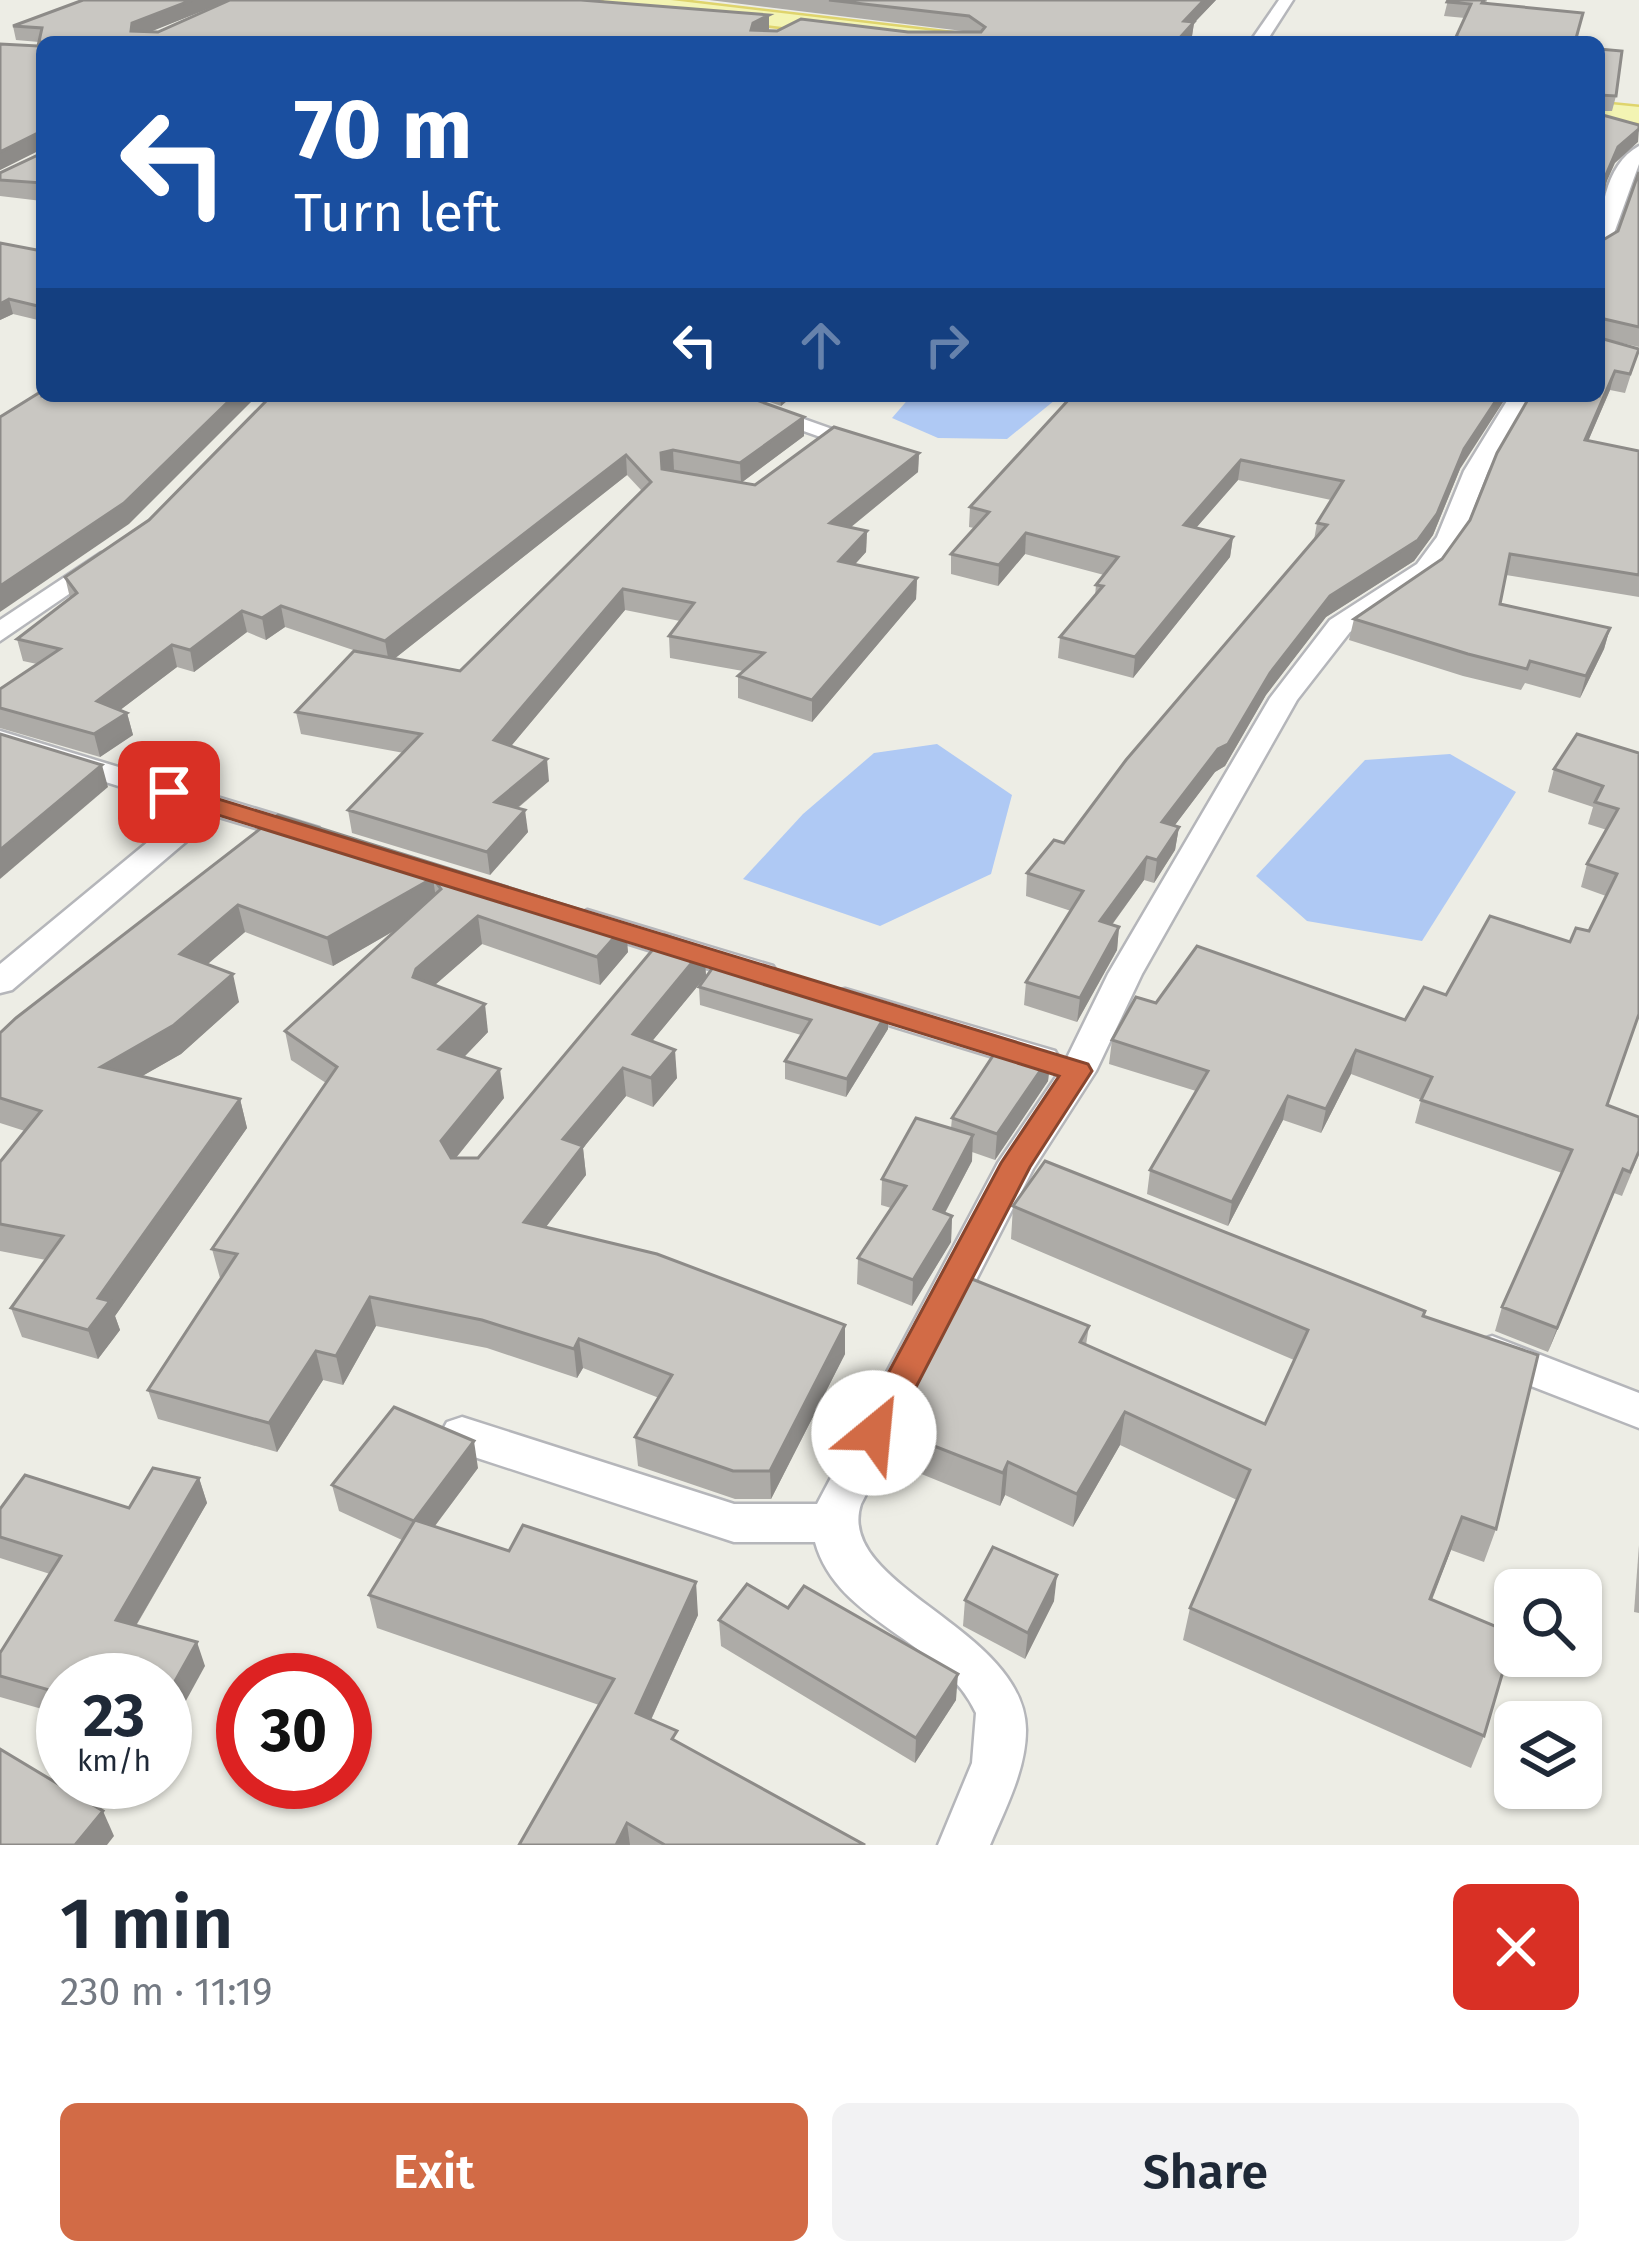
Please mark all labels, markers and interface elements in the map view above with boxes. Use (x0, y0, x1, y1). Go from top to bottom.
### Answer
text: 70 m (294, 79, 472, 180)
icon: left (96, 84, 252, 240)
text: Turn left (294, 181, 501, 245)
icon: left (662, 312, 728, 378)
icon: ahead (788, 312, 854, 378)
icon: right (914, 312, 980, 378)
pin (118, 741, 220, 843)
icon: arrive (136, 759, 202, 825)
position arrow (811, 1370, 937, 1496)
map controls (1494, 1569, 1602, 1809)
button: search (1494, 1569, 1602, 1677)
speed limit sign: 30 (216, 1653, 372, 1809)
text: 23 (83, 1680, 145, 1752)
button: layers (1494, 1701, 1602, 1809)
text: km/h (77, 1743, 151, 1779)
text: 1 min (60, 1881, 233, 1967)
button: close (1453, 1884, 1579, 2010)
text: 230 m · 11:19 (60, 1969, 273, 2015)
button: Exit (60, 2103, 808, 2241)
button: Share (832, 2103, 1579, 2241)

